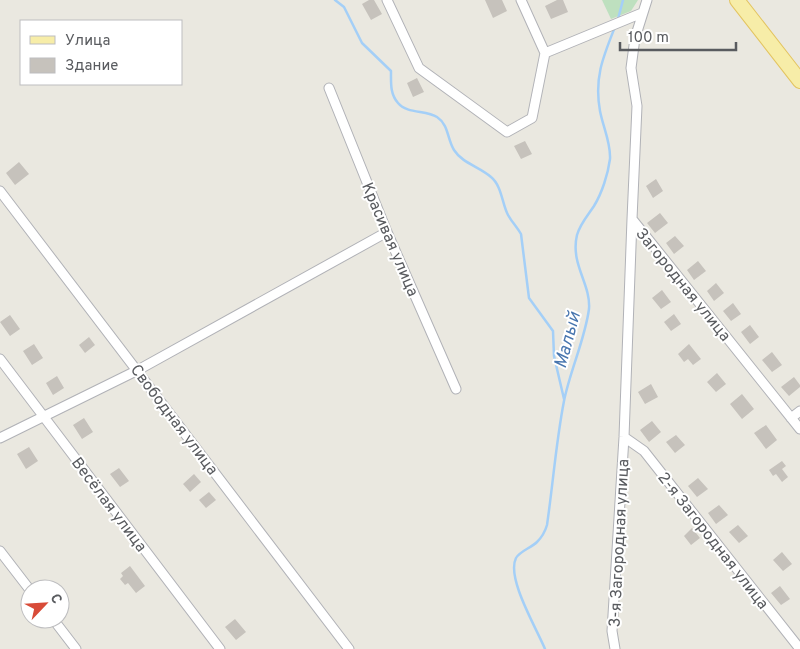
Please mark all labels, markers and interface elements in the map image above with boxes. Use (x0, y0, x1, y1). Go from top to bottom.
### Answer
legend (20, 20, 182, 85)
scale bar (620, 20, 736, 52)
text: 100 m (628, 29, 669, 48)
text: Улица (65, 32, 110, 51)
text: Здание (65, 57, 118, 76)
street label: Красивая улица (356, 180, 422, 300)
street label: Загородная улица (631, 224, 734, 346)
water label: Малый (550, 309, 587, 371)
street label: Свободная улица (125, 361, 222, 480)
street label: Весёлая улица (66, 454, 150, 556)
street label: 3-я Загородная улица (606, 458, 634, 628)
street label: 2-я Загородная улица (653, 469, 772, 614)
north arrow (20, 579, 70, 629)
text: С (46, 591, 65, 607)

